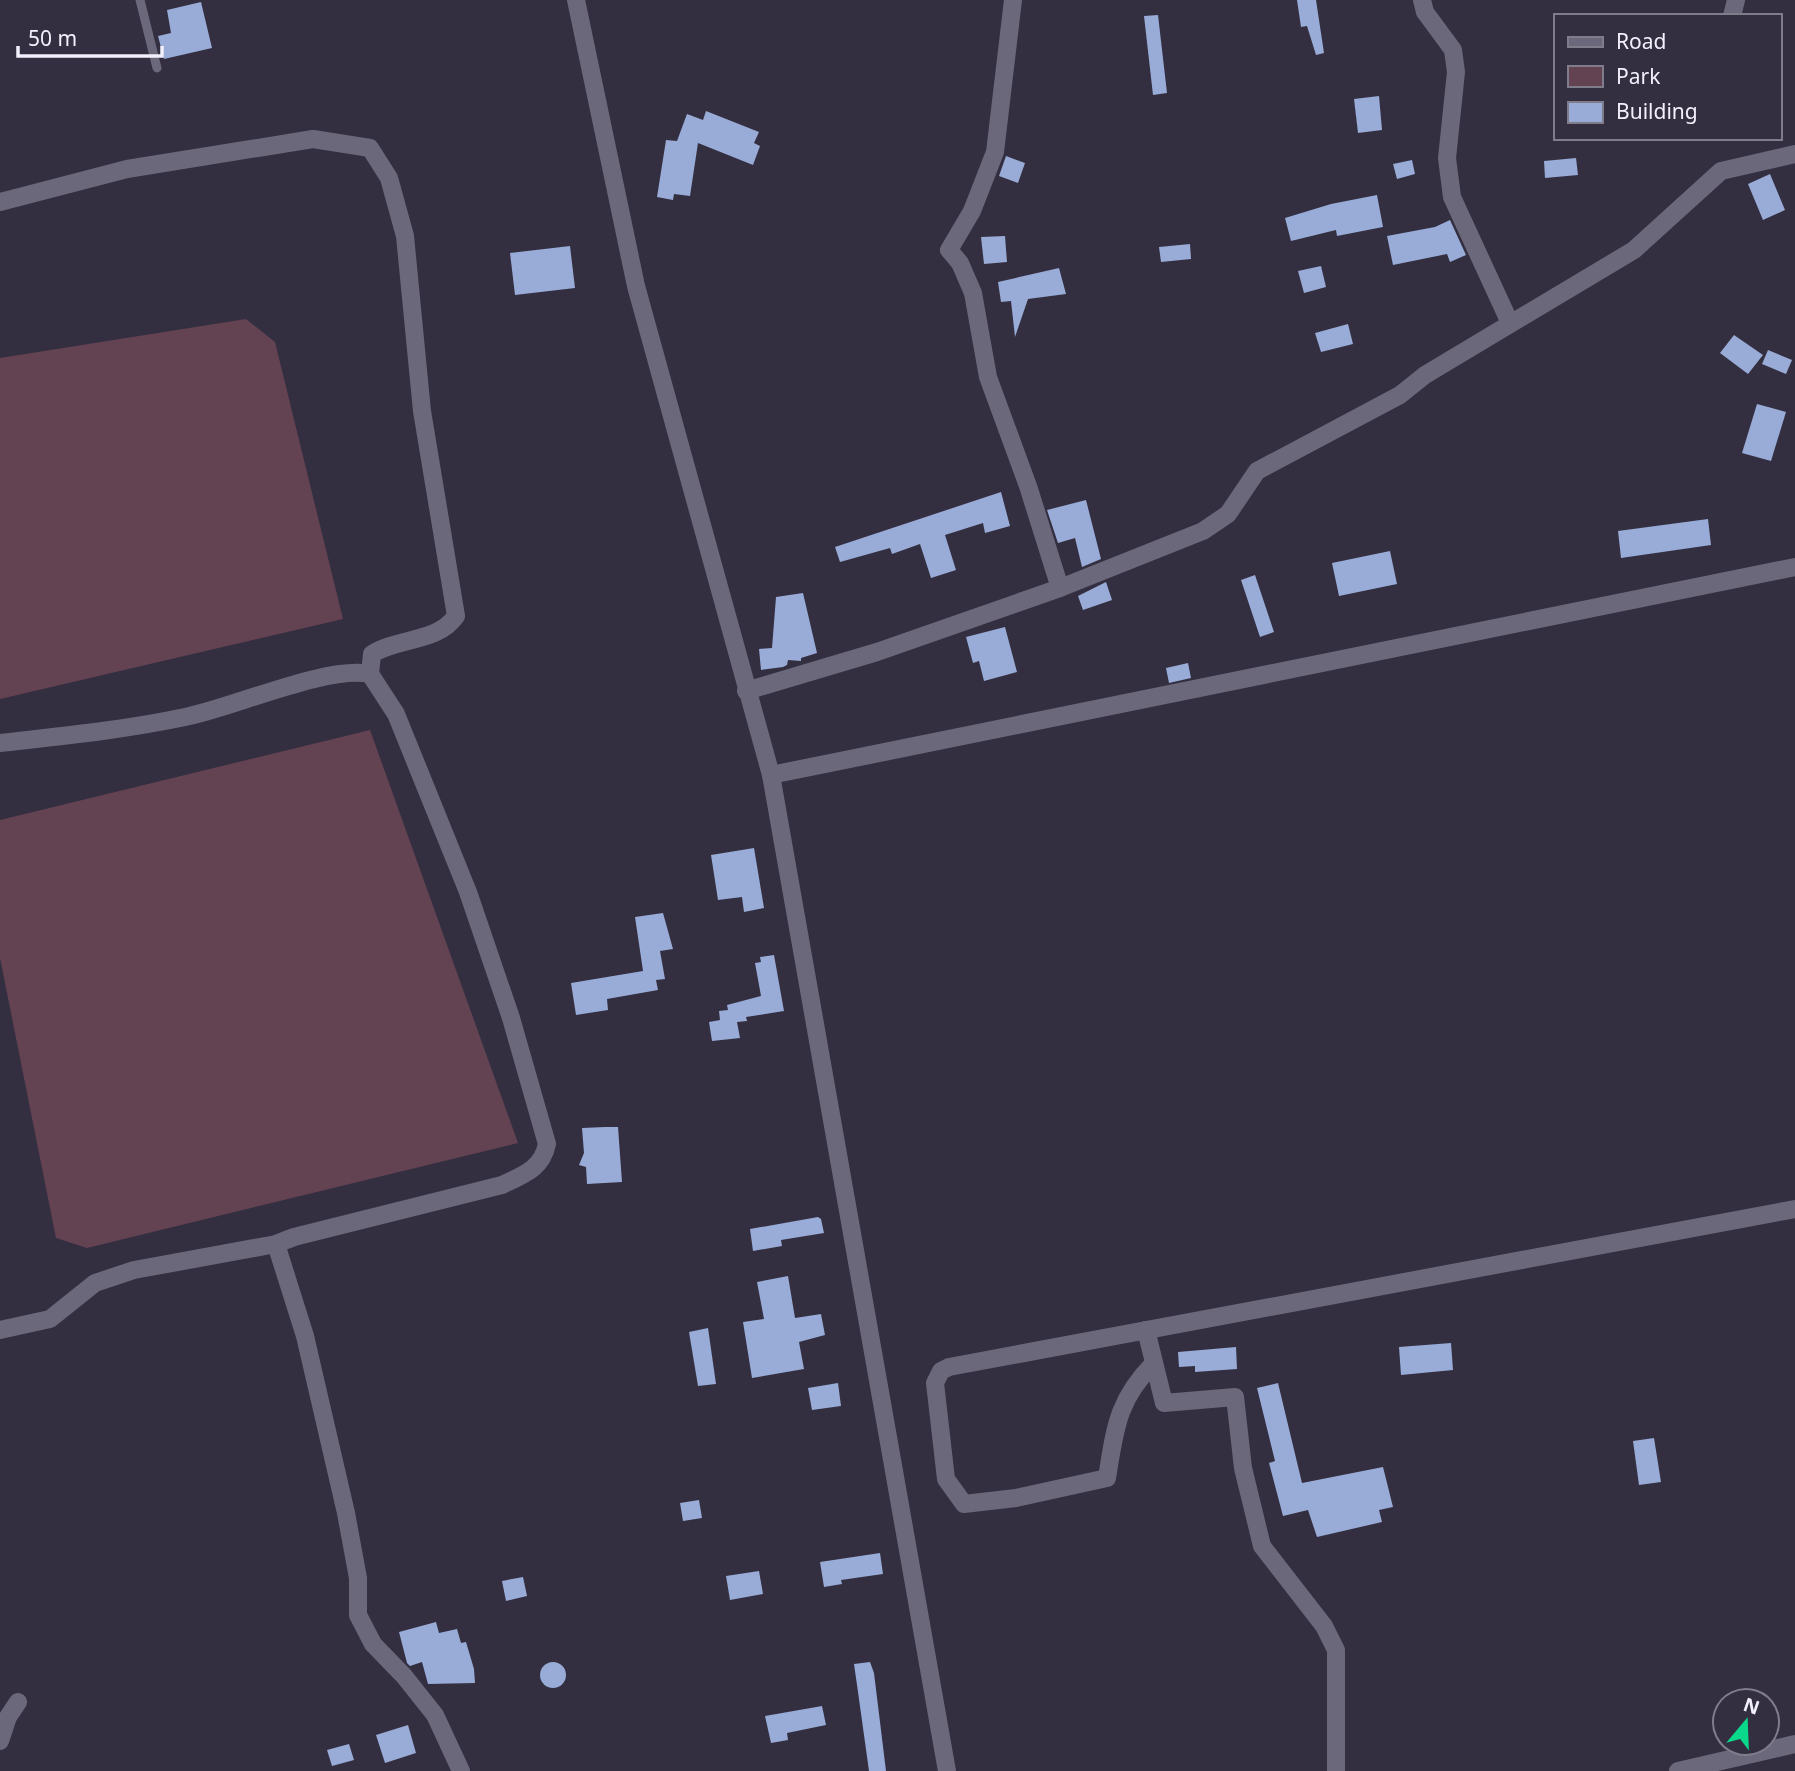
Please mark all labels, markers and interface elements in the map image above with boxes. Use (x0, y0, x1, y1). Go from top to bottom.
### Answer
scale bar (18, 14, 161, 58)
legend (1554, 14, 1781, 140)
text: 50 m (28, 24, 77, 52)
text: Road (1616, 27, 1666, 55)
text: Park (1616, 62, 1661, 90)
text: Building (1616, 97, 1698, 125)
north arrow (1711, 1687, 1781, 1757)
text: N (1740, 1691, 1763, 1721)

